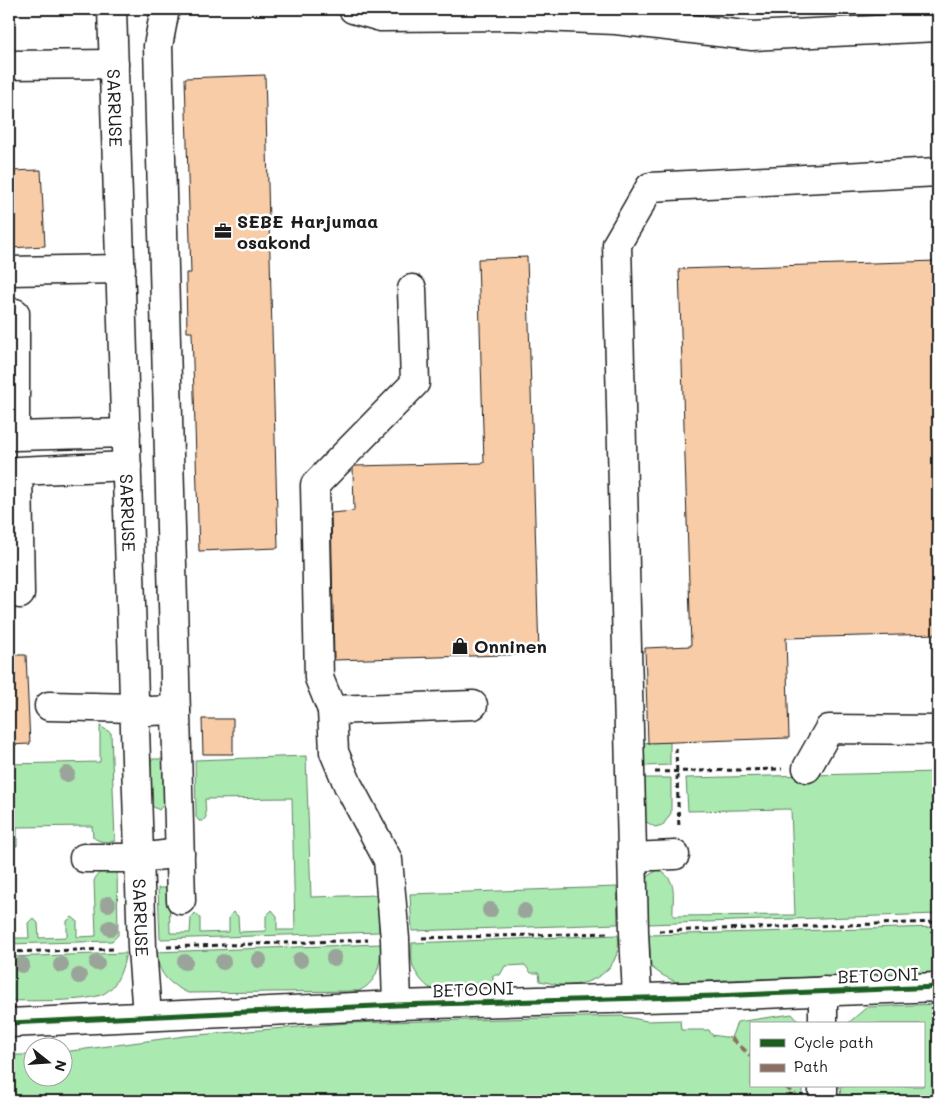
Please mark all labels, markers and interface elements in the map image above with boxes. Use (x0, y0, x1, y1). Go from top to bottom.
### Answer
street label: SARRUSE (102, 68, 128, 147)
place label: SEBE Harjumaa osakond (237, 209, 378, 254)
office icon: SEBE Harjumaa osakond (213, 221, 233, 241)
street label: SARRUSE (115, 473, 141, 552)
place label: Onninen (474, 634, 547, 658)
shop icon: Onninen (450, 636, 470, 656)
street label: SARRUSE (128, 878, 155, 957)
street label: BETOONI (837, 962, 919, 988)
street label: BETOONI (432, 976, 514, 1002)
legend (750, 1022, 924, 1088)
text: Cycle path (794, 1032, 873, 1052)
north arrow (22, 1038, 72, 1088)
text: Path (794, 1056, 828, 1076)
text: N (50, 1058, 72, 1074)

